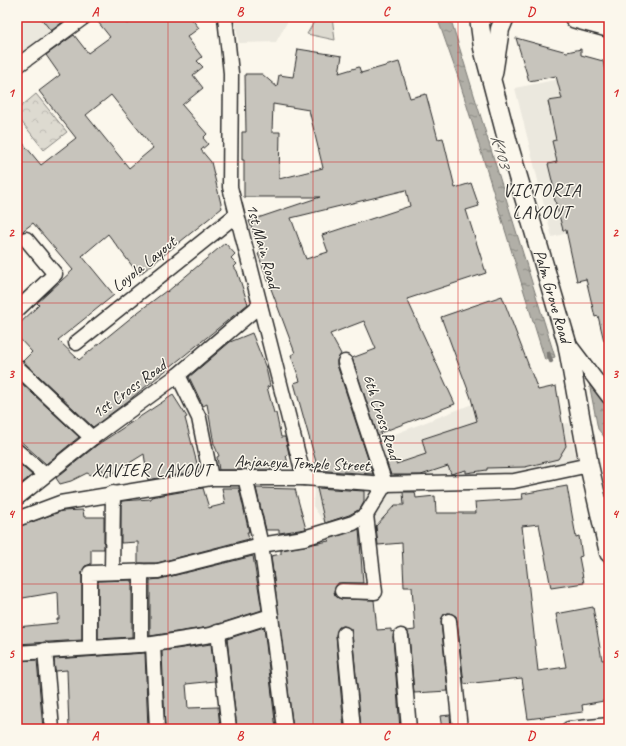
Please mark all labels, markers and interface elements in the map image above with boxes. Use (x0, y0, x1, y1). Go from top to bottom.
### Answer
text: A (92, 4, 100, 20)
text: B (237, 4, 245, 20)
text: C (383, 4, 391, 20)
text: D (527, 4, 536, 20)
text: 1 (8, 85, 16, 101)
text: 1 (612, 85, 620, 101)
water label: K103 (486, 132, 518, 174)
district label: VICTORIA LAYOUT (503, 178, 582, 224)
street label: 1st Main Road (242, 202, 285, 293)
text: 2 (8, 225, 15, 241)
text: 2 (612, 225, 619, 241)
street label: Loyola Layout (107, 230, 182, 296)
street label: Palm Grove Road (530, 247, 578, 348)
street label: 1st Cross Road (88, 354, 172, 423)
text: 3 (8, 366, 15, 382)
text: 3 (612, 366, 619, 382)
street label: 6th Cross Road (358, 371, 406, 465)
street label: Anjaneya Temple Street (234, 450, 372, 476)
district label: XAVIER LAYOUT (92, 459, 215, 481)
text: 4 (8, 506, 16, 522)
text: 4 (612, 506, 620, 522)
text: 5 (8, 646, 15, 662)
text: 5 (612, 646, 619, 662)
text: A (92, 728, 100, 744)
text: B (237, 728, 245, 744)
text: C (383, 728, 391, 744)
text: D (527, 728, 536, 744)

